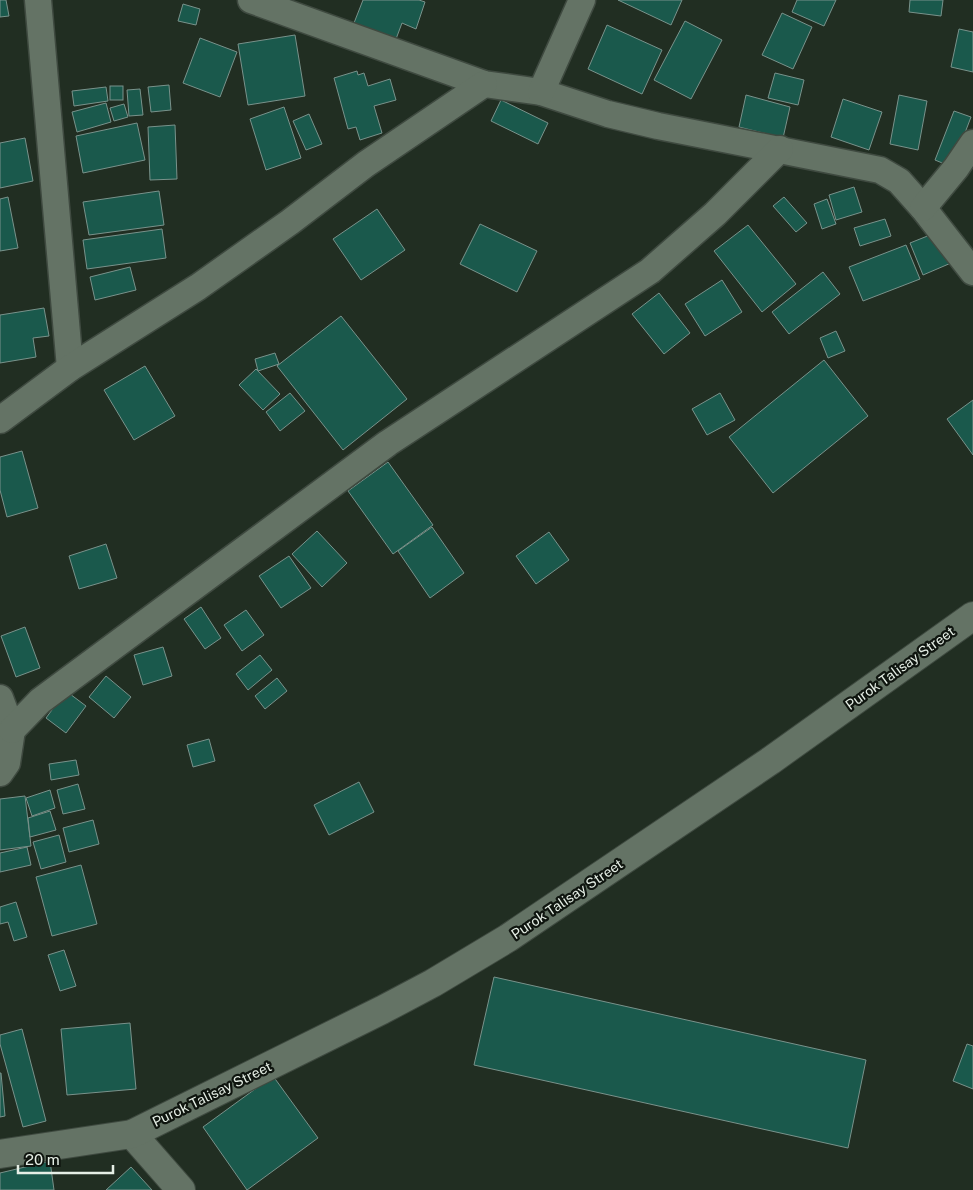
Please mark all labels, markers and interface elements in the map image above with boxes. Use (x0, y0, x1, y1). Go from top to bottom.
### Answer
street label: Purok Talisay Street (842, 623, 958, 713)
street label: Purok Talisay Street (508, 856, 626, 942)
street label: Purok Talisay Street (150, 1058, 274, 1130)
scale bar (18, 1142, 112, 1174)
text: 20 m (25, 1151, 60, 1168)

